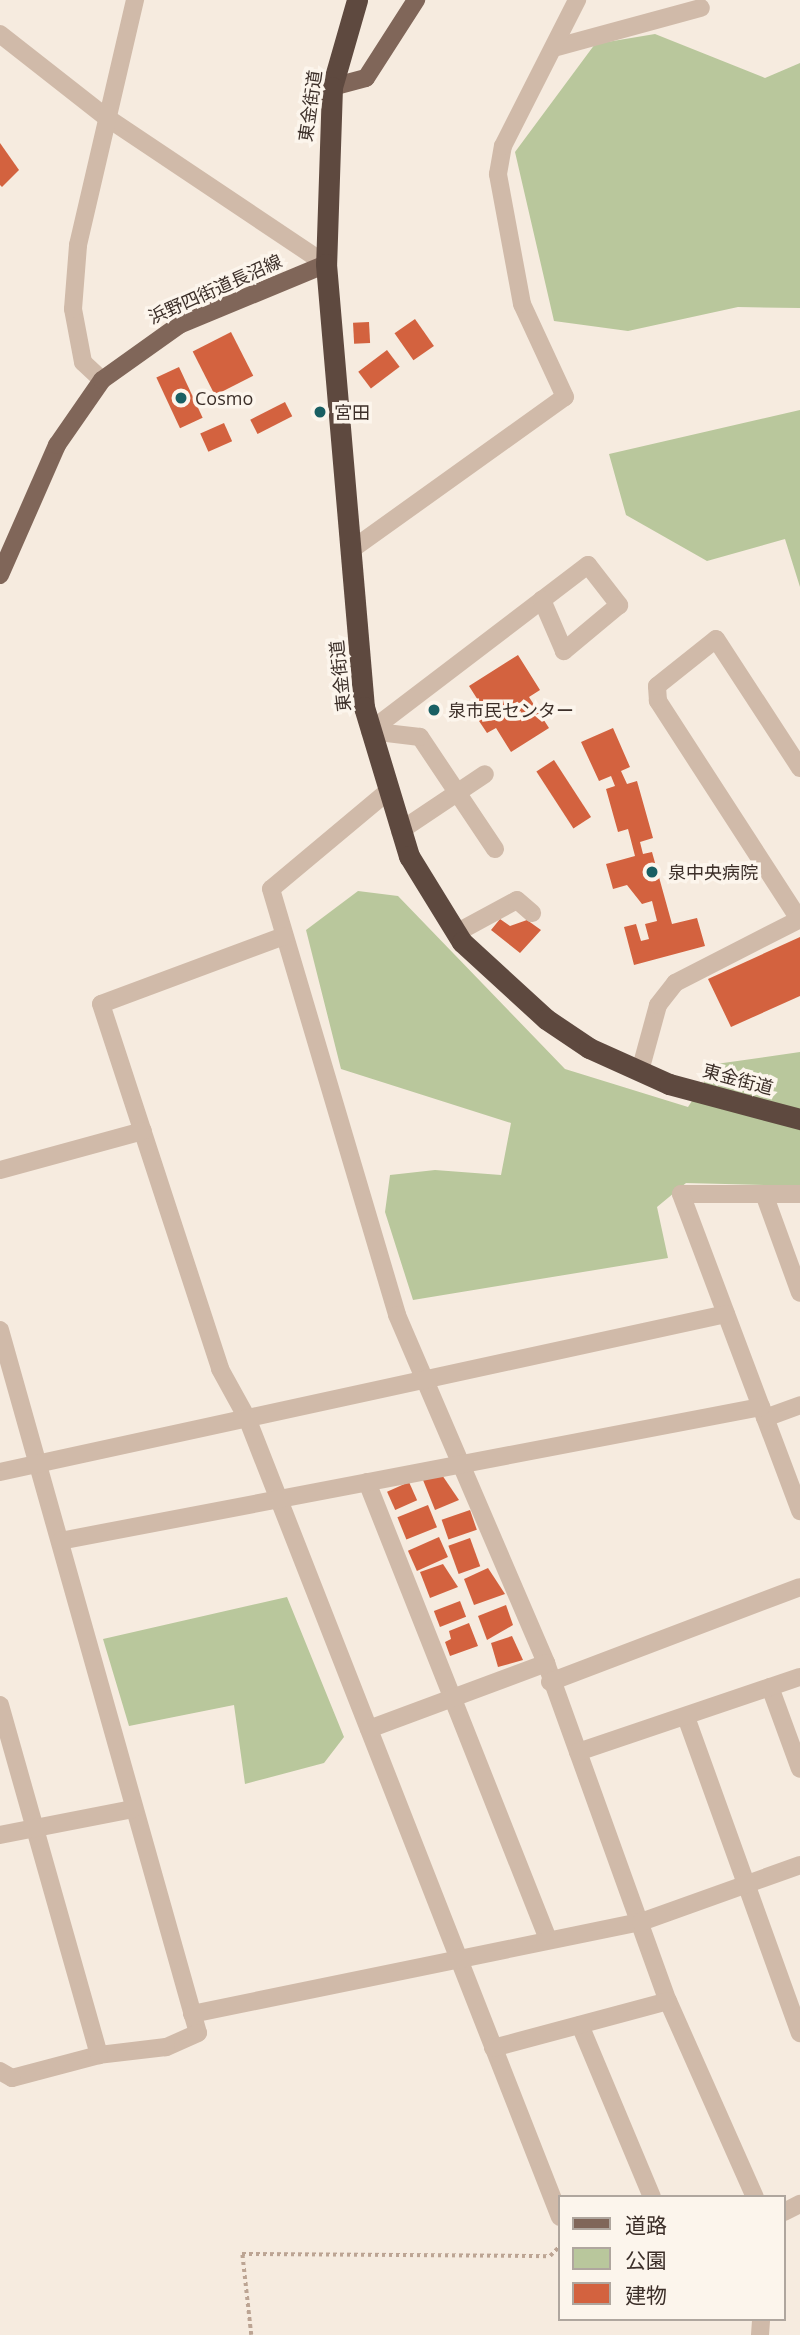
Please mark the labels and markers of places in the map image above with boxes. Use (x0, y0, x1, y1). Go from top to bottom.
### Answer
place label: Cosmo (195, 387, 253, 409)
marker: Cosmo (173, 390, 189, 406)
place label: 宮田 (334, 401, 370, 423)
marker: 宮田 (312, 404, 328, 420)
place label: 泉市民センター (448, 699, 574, 721)
marker: 泉市民センター (426, 702, 442, 718)
place label: 泉中央病院 (668, 861, 758, 883)
marker: 泉中央病院 (642, 862, 662, 882)

